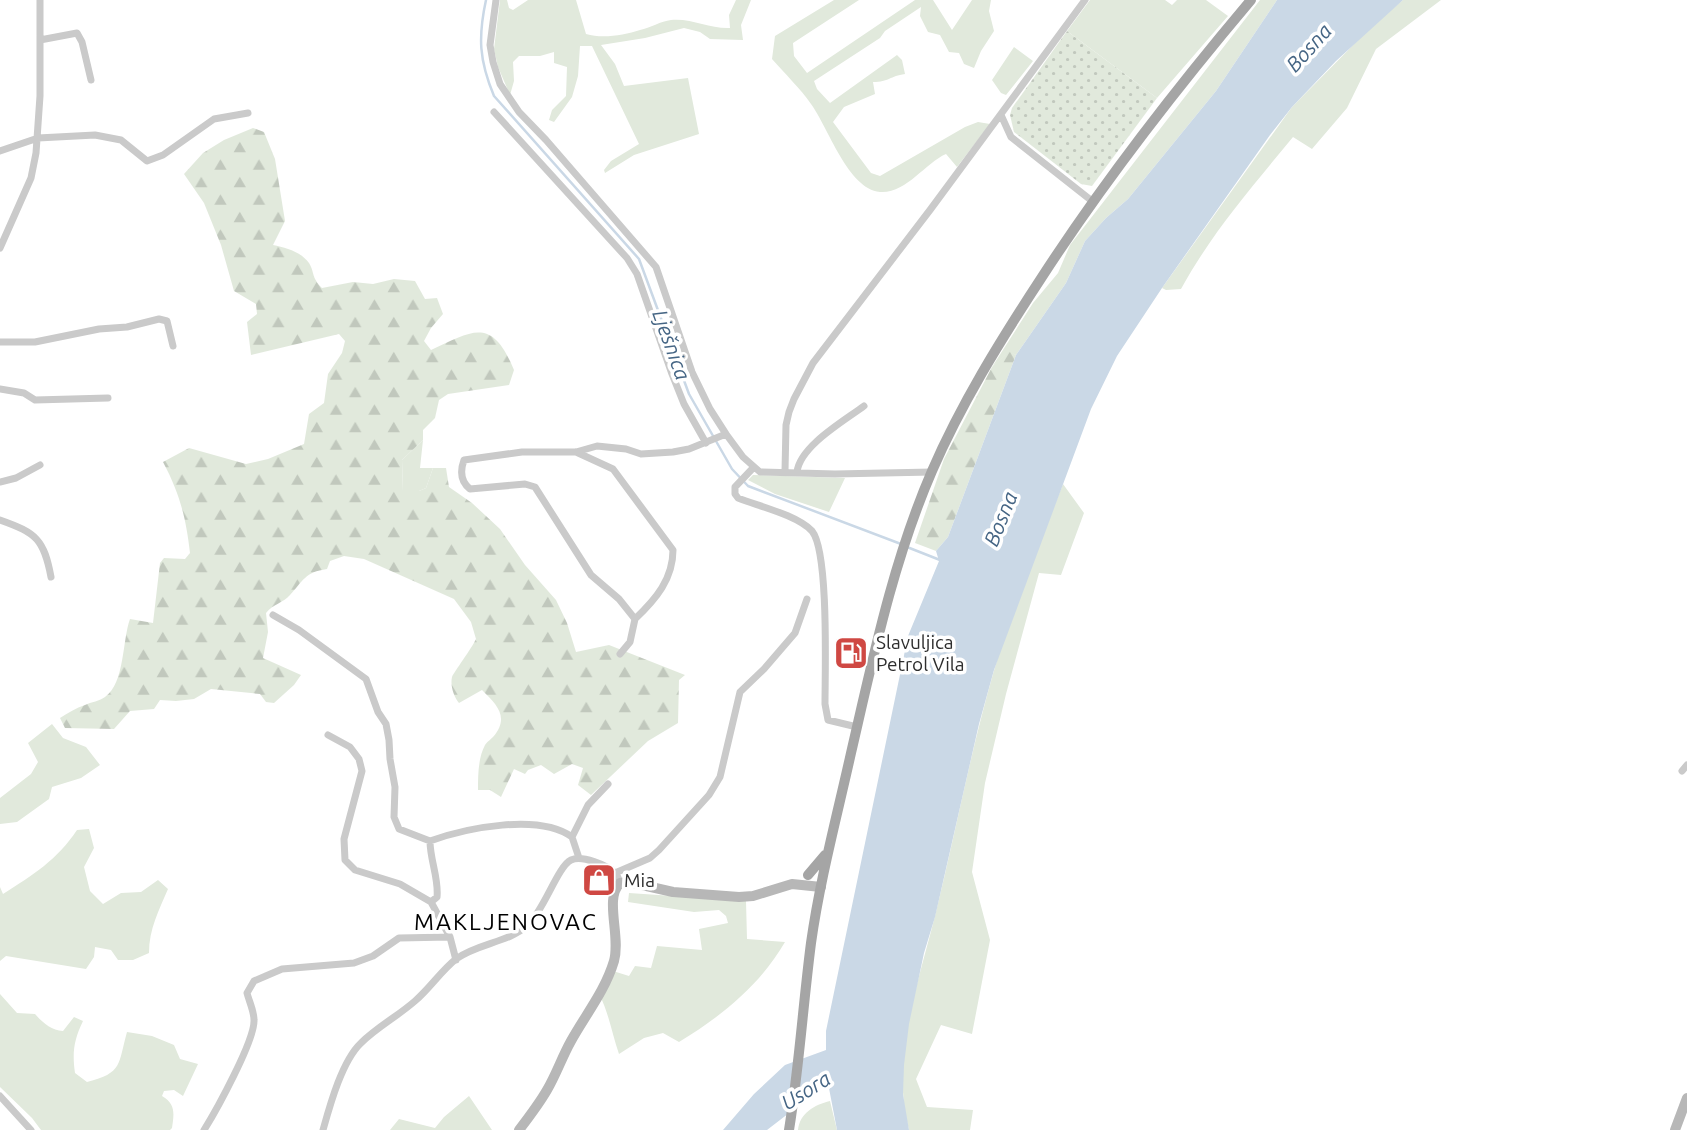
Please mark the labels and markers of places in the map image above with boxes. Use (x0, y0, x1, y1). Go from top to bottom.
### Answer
place label: Slavuljica Petrol Vila (876, 631, 965, 675)
fuel station icon: Slavuljica Petrol Vila (832, 634, 870, 672)
shop icon: Mia (580, 861, 618, 899)
place label: Mia (624, 869, 655, 891)

